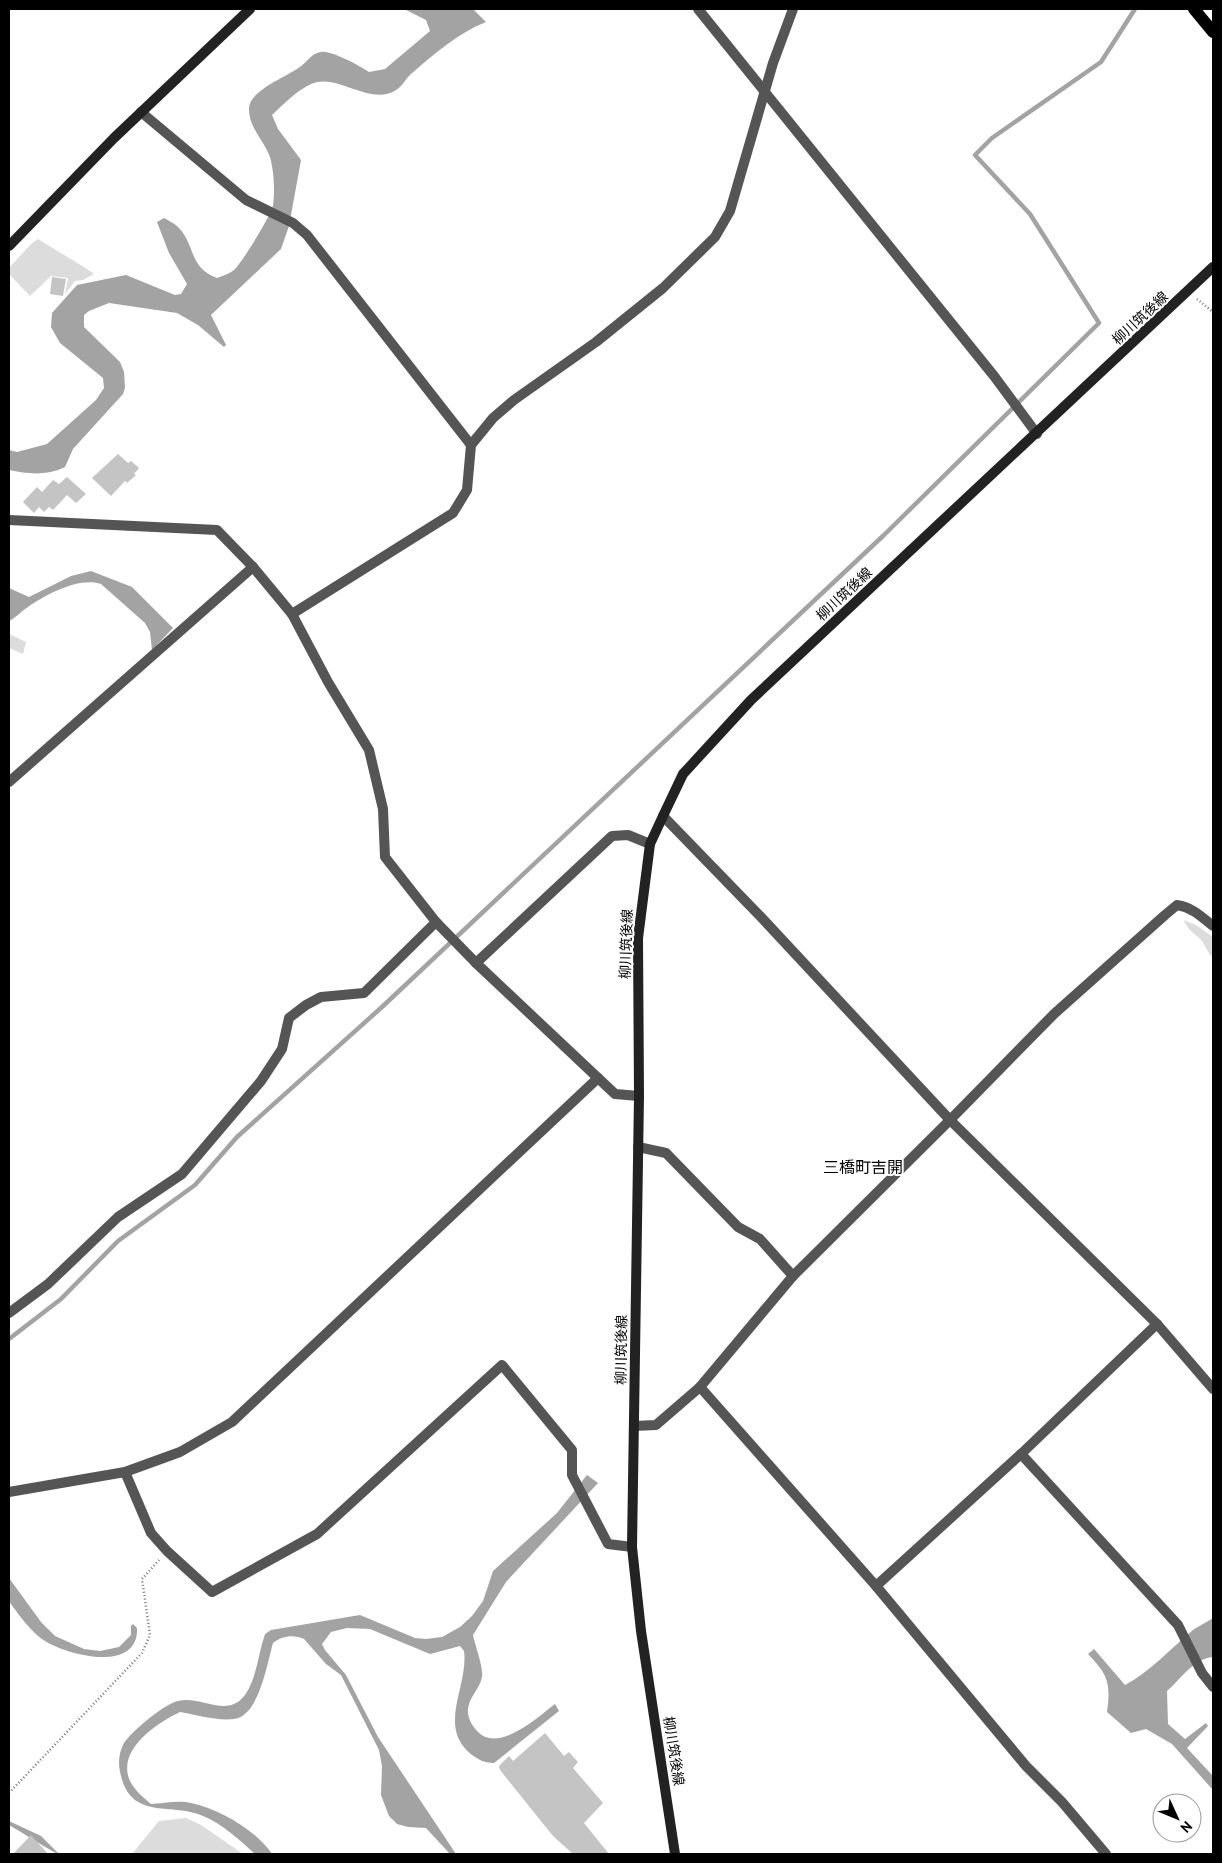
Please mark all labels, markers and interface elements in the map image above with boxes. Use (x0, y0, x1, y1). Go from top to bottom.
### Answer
street label: 柳川筑後線 (1108, 288, 1172, 348)
street label: 柳川筑後線 (812, 564, 876, 624)
street label: 柳川筑後線 (616, 909, 636, 979)
district label: 三橋町吉開 (823, 1157, 903, 1177)
street label: 柳川筑後線 (611, 1315, 631, 1385)
street label: 柳川筑後線 (660, 1715, 688, 1787)
north arrow (1152, 1793, 1202, 1843)
text: N (1177, 1817, 1196, 1837)

